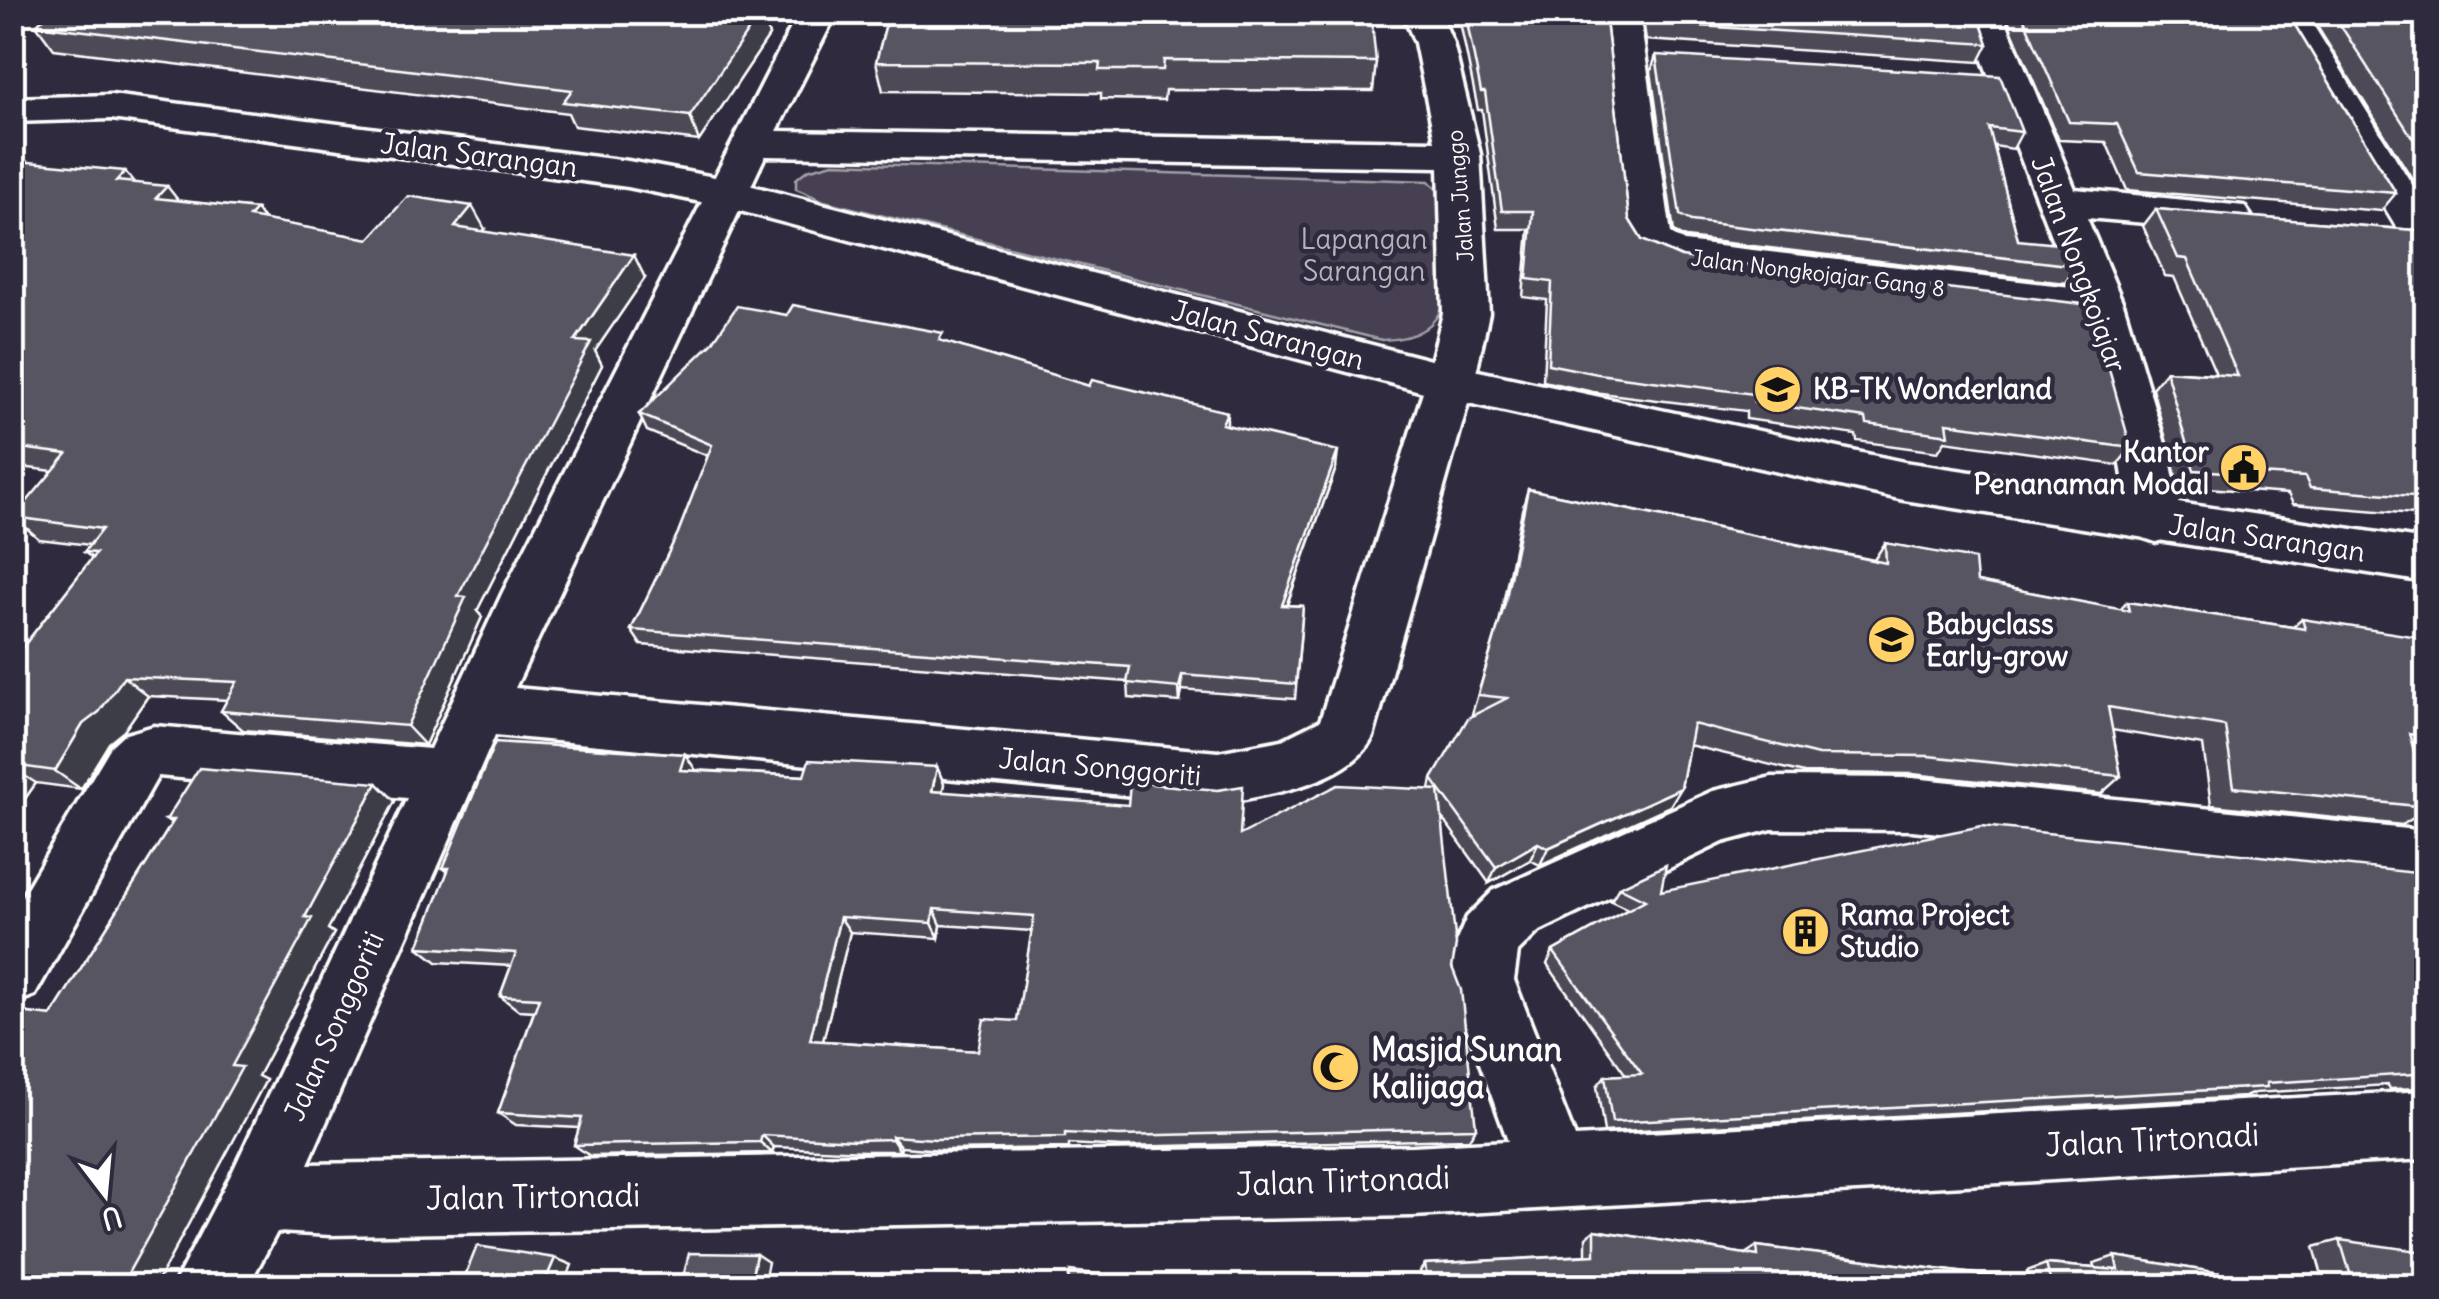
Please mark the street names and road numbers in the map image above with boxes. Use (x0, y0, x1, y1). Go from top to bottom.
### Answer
street label: Jalan Sarangan (379, 125, 579, 185)
street label: Jalan Junggo (1440, 129, 1480, 263)
street label: Jalan Nongkojajar (2023, 151, 2135, 377)
street label: Jalan Nongkojajar Gang 8 (1689, 244, 1947, 302)
street label: Jalan Sarangan (1168, 292, 1368, 378)
street label: Jalan Sarangan (2166, 506, 2368, 570)
street label: Jalan Songgoriti (997, 740, 1203, 794)
street label: Jalan Songgoriti (276, 926, 392, 1126)
street label: Jalan Tirtonadi (2044, 1113, 2260, 1166)
street label: Jalan Tirtonadi (1235, 1156, 1451, 1205)
street label: Jalan Tirtonadi (425, 1174, 641, 1219)

